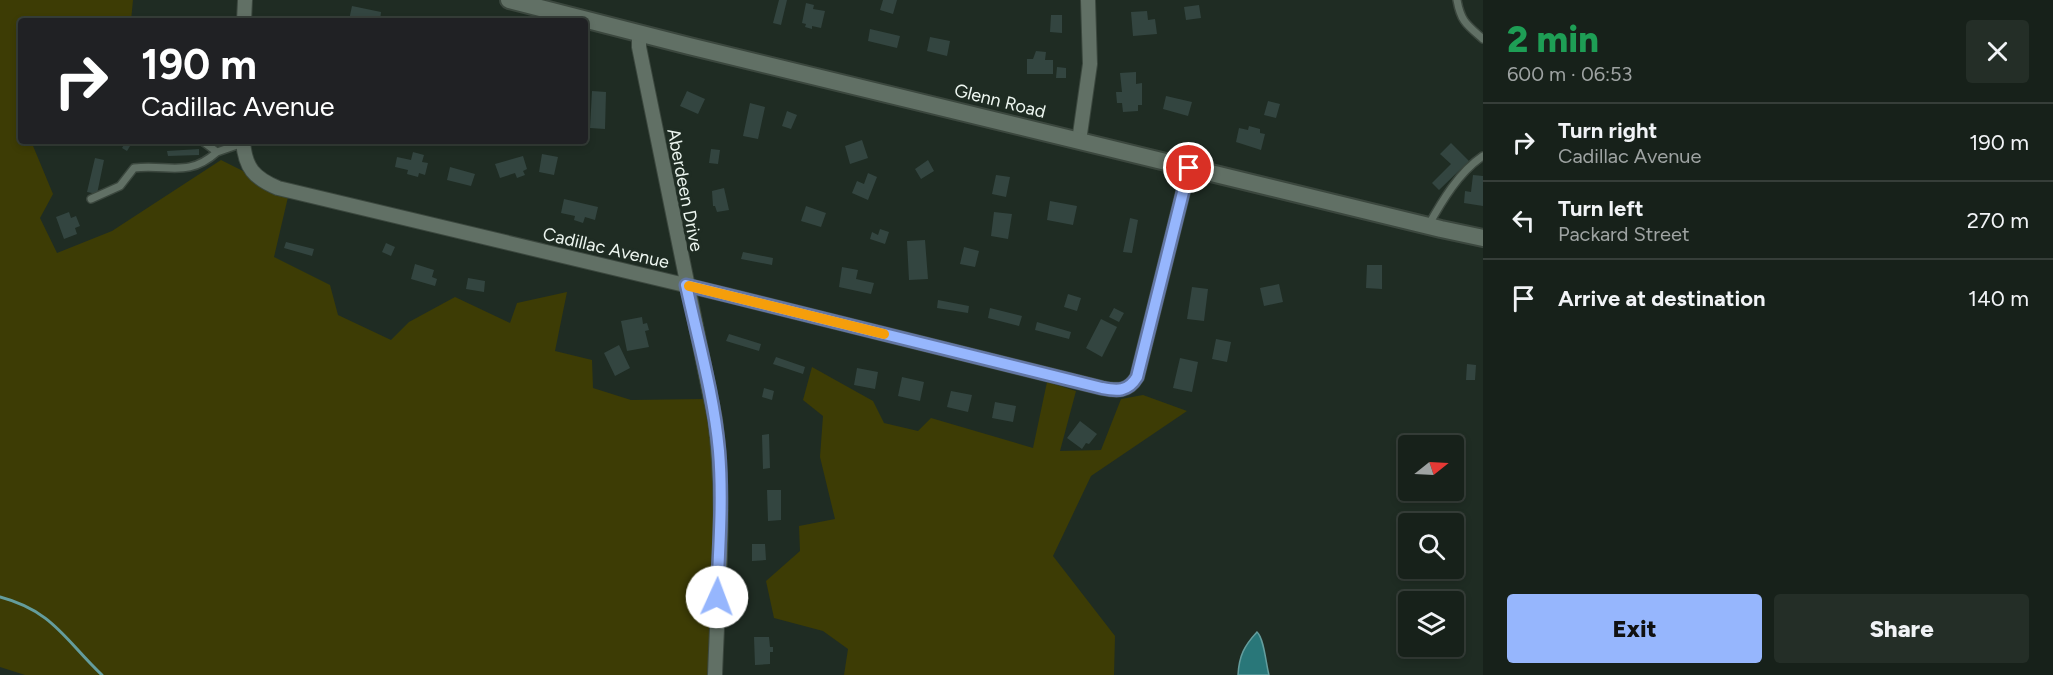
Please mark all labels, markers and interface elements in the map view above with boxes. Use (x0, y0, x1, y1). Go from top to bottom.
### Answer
text: 2 min (1507, 18, 1599, 61)
button: close (1966, 20, 2029, 83)
text: 190 m (141, 39, 257, 90)
icon: right (42, 42, 120, 120)
text: 600 m · 06:53 (1507, 62, 1632, 86)
street label: Glenn Road (952, 79, 1048, 123)
text: Cadillac Avenue (141, 90, 335, 123)
text: Turn right (1558, 117, 1657, 144)
icon: right (1507, 126, 1540, 159)
street label: Aberdeen Drive (662, 127, 708, 254)
text: 190 m (1969, 129, 2029, 156)
pin (1163, 142, 1214, 193)
text: Cadillac Avenue (1558, 144, 1701, 168)
icon: arrive (1172, 151, 1205, 184)
text: Turn left (1558, 195, 1644, 222)
icon: left (1507, 204, 1540, 237)
text: 270 m (1967, 207, 2029, 234)
text: Packard Street (1558, 222, 1690, 246)
street label: Cadillac Avenue (541, 223, 672, 273)
icon: arrive (1507, 282, 1540, 315)
text: Arrive at destination (1558, 285, 1766, 312)
text: 140 m (1968, 285, 2029, 312)
north arrow (1398, 435, 1464, 501)
map controls (1398, 435, 1464, 657)
button: search (1398, 513, 1464, 579)
position arrow (685, 565, 749, 629)
button: layers (1398, 591, 1464, 657)
button: Exit (1507, 594, 1762, 663)
button: Share (1774, 594, 2029, 663)

